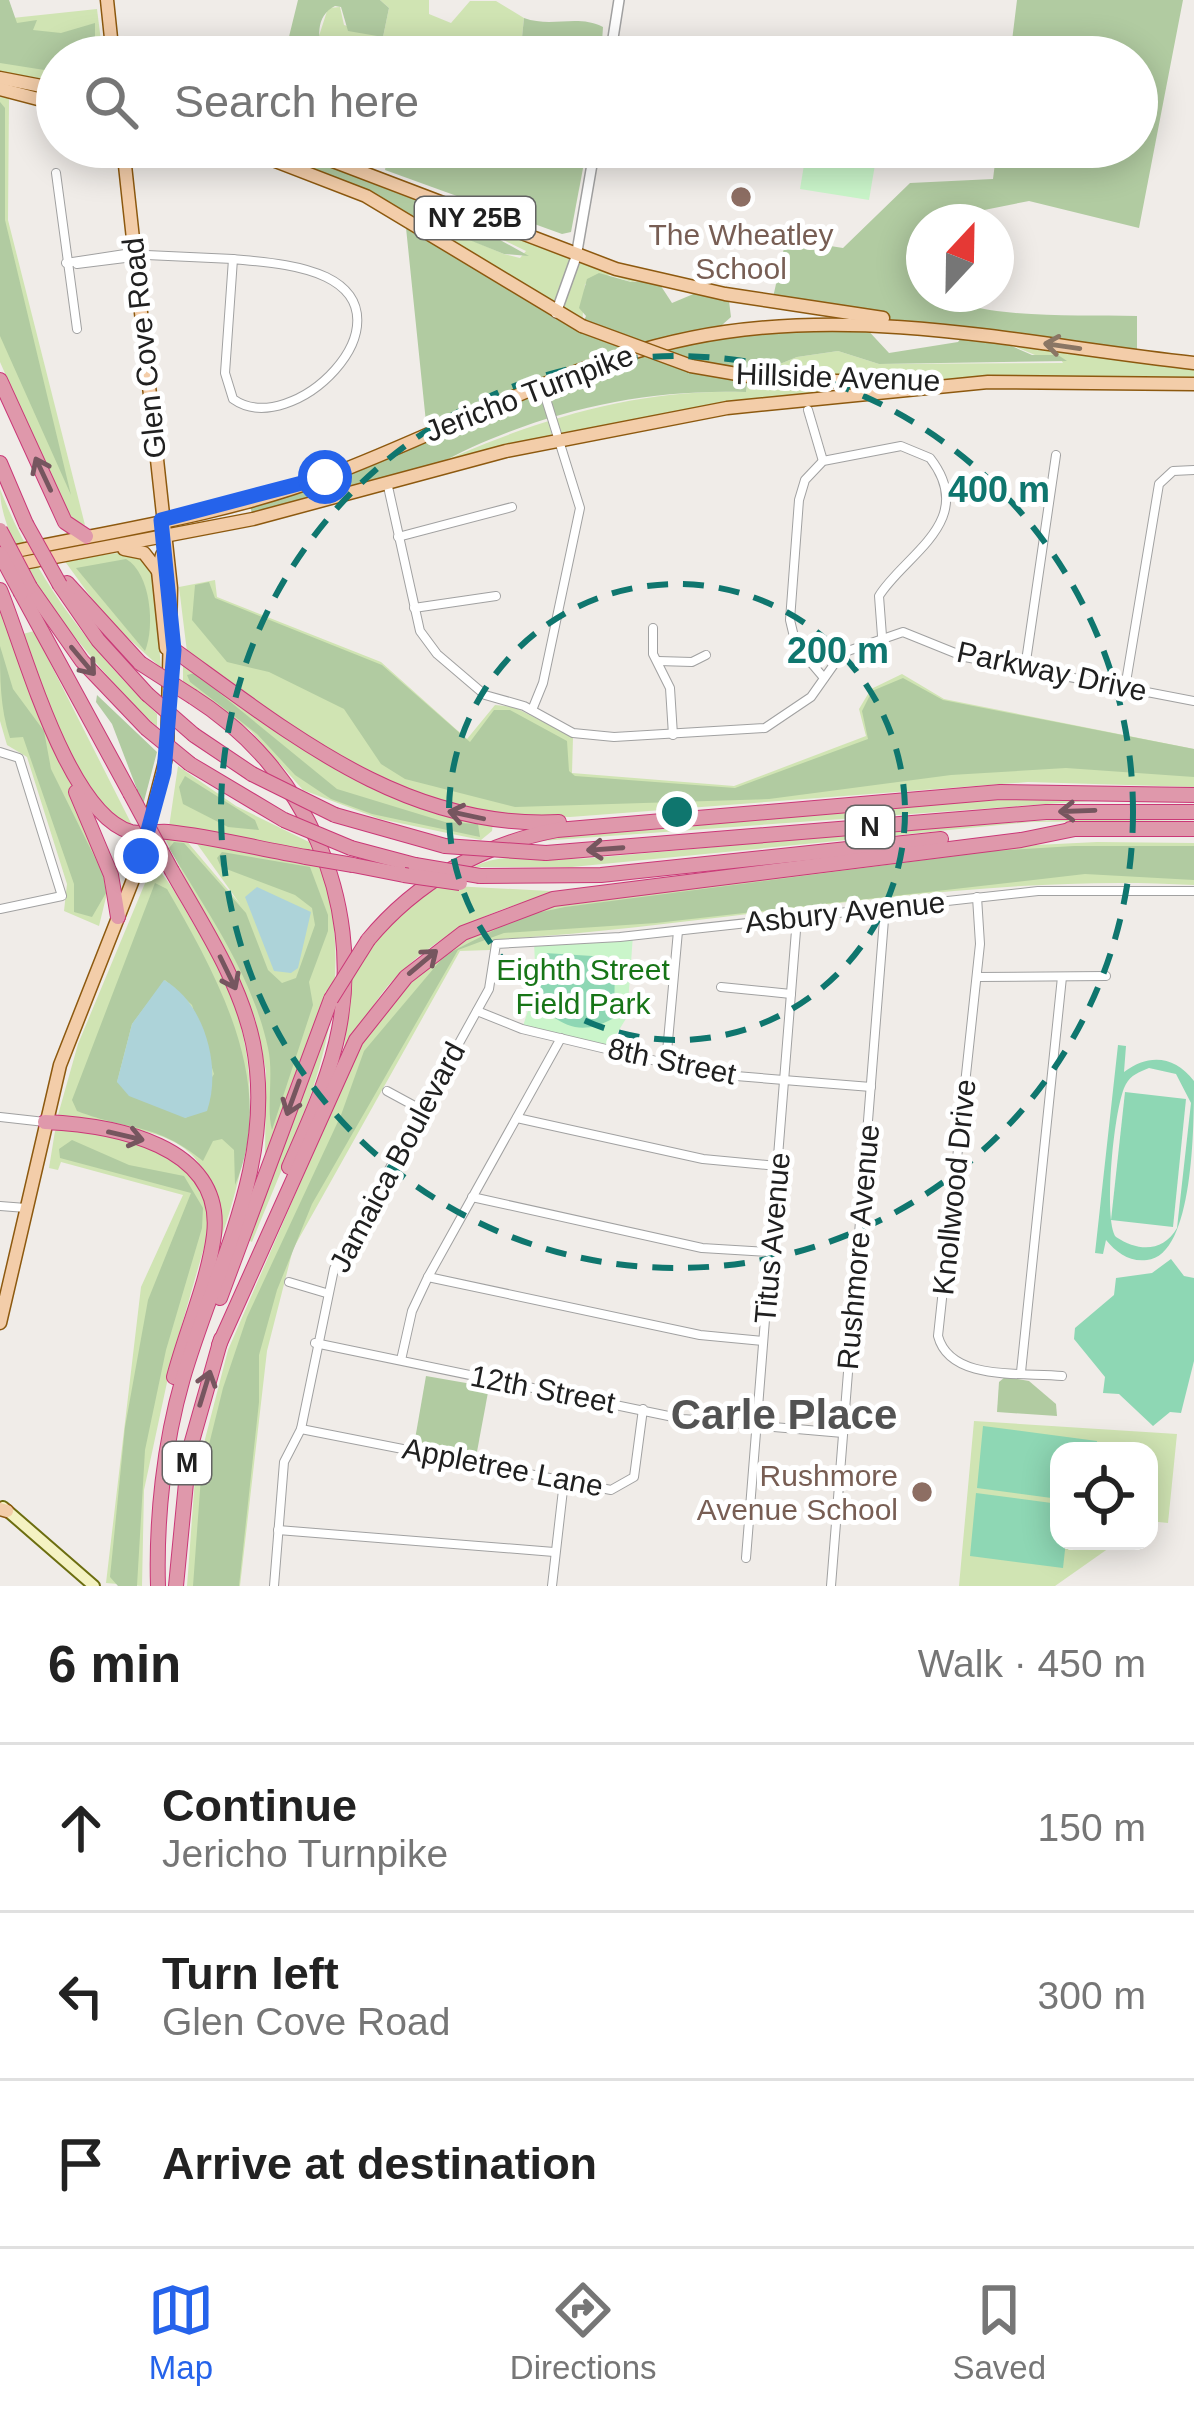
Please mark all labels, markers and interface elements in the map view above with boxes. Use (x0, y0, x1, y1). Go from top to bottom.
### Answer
search box (36, 36, 1158, 168)
icon: search (78, 69, 144, 135)
text: Search here (174, 76, 419, 127)
marker: The Wheatley School (728, 184, 754, 210)
road number: NY 25B (415, 197, 535, 239)
north arrow (906, 204, 1014, 312)
place label: The Wheatley School (648, 218, 834, 285)
street label: Glen Cove Road (116, 236, 172, 460)
one-way arrow (1043, 333, 1082, 356)
street label: Jericho Turnpike (420, 338, 638, 448)
street label: Hillside Avenue (735, 357, 941, 397)
route start (298, 450, 352, 504)
one-way arrow (31, 456, 53, 492)
text: 400 m (948, 469, 1050, 510)
text: 200 m (787, 630, 889, 671)
street label: Parkway Drive (954, 635, 1150, 707)
one-way arrow (70, 645, 96, 677)
centre of rings (656, 791, 698, 833)
one-way arrow (1058, 800, 1097, 823)
one-way arrow (447, 802, 485, 825)
road number: N (846, 806, 894, 848)
route end (114, 829, 168, 883)
one-way arrow (586, 838, 625, 861)
street label: Asbury Avenue (743, 885, 947, 939)
one-way arrow (407, 949, 438, 977)
park label: Eighth Street Field Park (496, 953, 670, 1020)
one-way arrow (218, 954, 240, 990)
street label: 8th Street (605, 1031, 740, 1091)
street label: Jamaica Boulevard (323, 1037, 471, 1277)
street label: Knollwood Drive (926, 1077, 982, 1297)
one-way arrow (281, 1078, 302, 1115)
street label: Rushmore Avenue (831, 1123, 885, 1371)
one-way arrow (107, 1126, 145, 1148)
street label: Titus Avenue (748, 1151, 796, 1325)
street label: 12th Street (468, 1359, 619, 1419)
one-way arrow (195, 1370, 217, 1408)
district label: Carle Place (671, 1391, 897, 1438)
street label: Appletree Lane (400, 1431, 606, 1503)
road number: M (163, 1442, 211, 1484)
map controls (1050, 1442, 1158, 1550)
button: locate (1050, 1442, 1158, 1550)
place label: Rushmore Avenue School (697, 1459, 898, 1526)
marker: Rushmore Avenue School (909, 1479, 935, 1505)
text: 6 min (48, 1636, 181, 1693)
text: Walk · 450 m (918, 1642, 1146, 1685)
text: Continue (162, 1780, 357, 1831)
icon: ahead (48, 1795, 114, 1861)
text: 150 m (1038, 1806, 1146, 1849)
text: Jericho Turnpike (162, 1832, 448, 1875)
text: Turn left (162, 1948, 339, 1999)
icon: left (48, 1963, 114, 2029)
text: 300 m (1038, 1974, 1146, 2017)
text: Glen Cove Road (162, 2000, 450, 2043)
icon: arrive (48, 2131, 114, 2197)
text: Arrive at destination (162, 2138, 597, 2189)
tab: Map (148, 2277, 214, 2387)
tab: Directions (510, 2277, 657, 2387)
tab: Saved (952, 2277, 1046, 2387)

